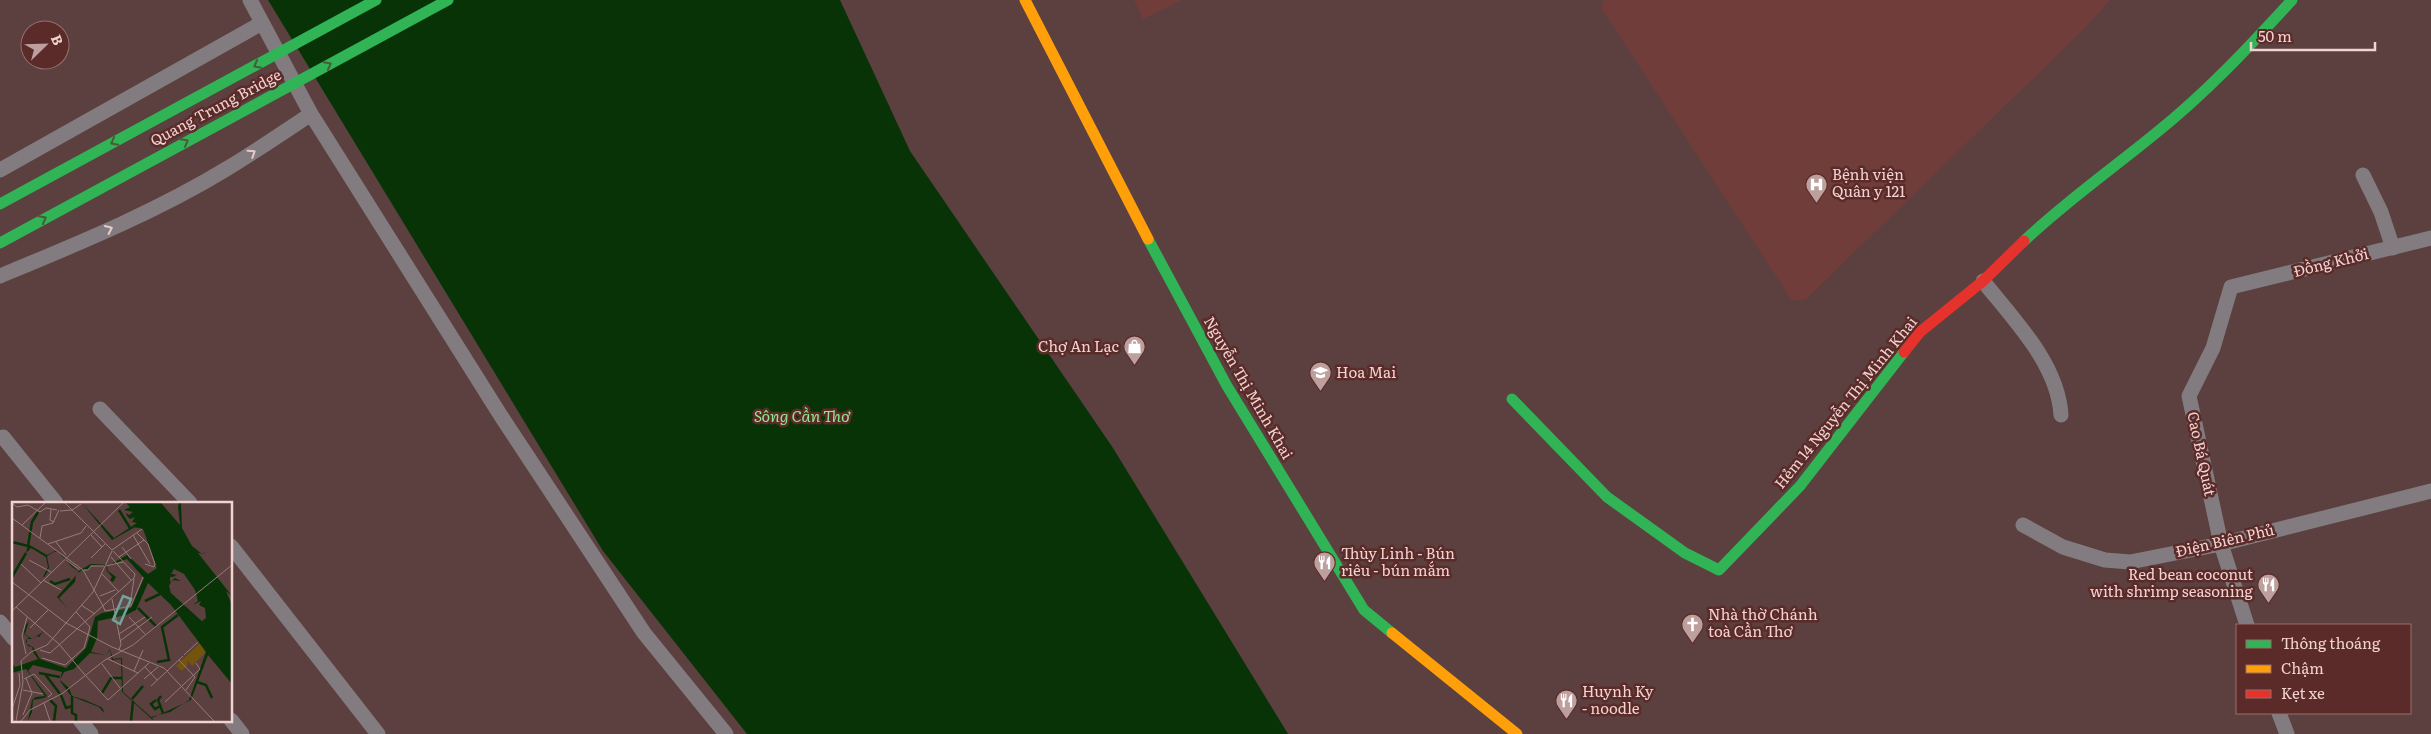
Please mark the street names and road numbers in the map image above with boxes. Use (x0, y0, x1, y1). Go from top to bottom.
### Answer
street label: Quang Trung Bridge (146, 62, 285, 151)
street label: Đồng Khởi (2291, 241, 2371, 282)
street label: Nguyễn Thị Minh Khai (1199, 311, 1300, 463)
street label: Hẻm 14 Nguyễn Thị Minh Khai (1768, 311, 1922, 493)
street label: Cao Bá Quát (2182, 409, 2223, 498)
street label: Điện Biên Phủ (2173, 517, 2277, 562)

